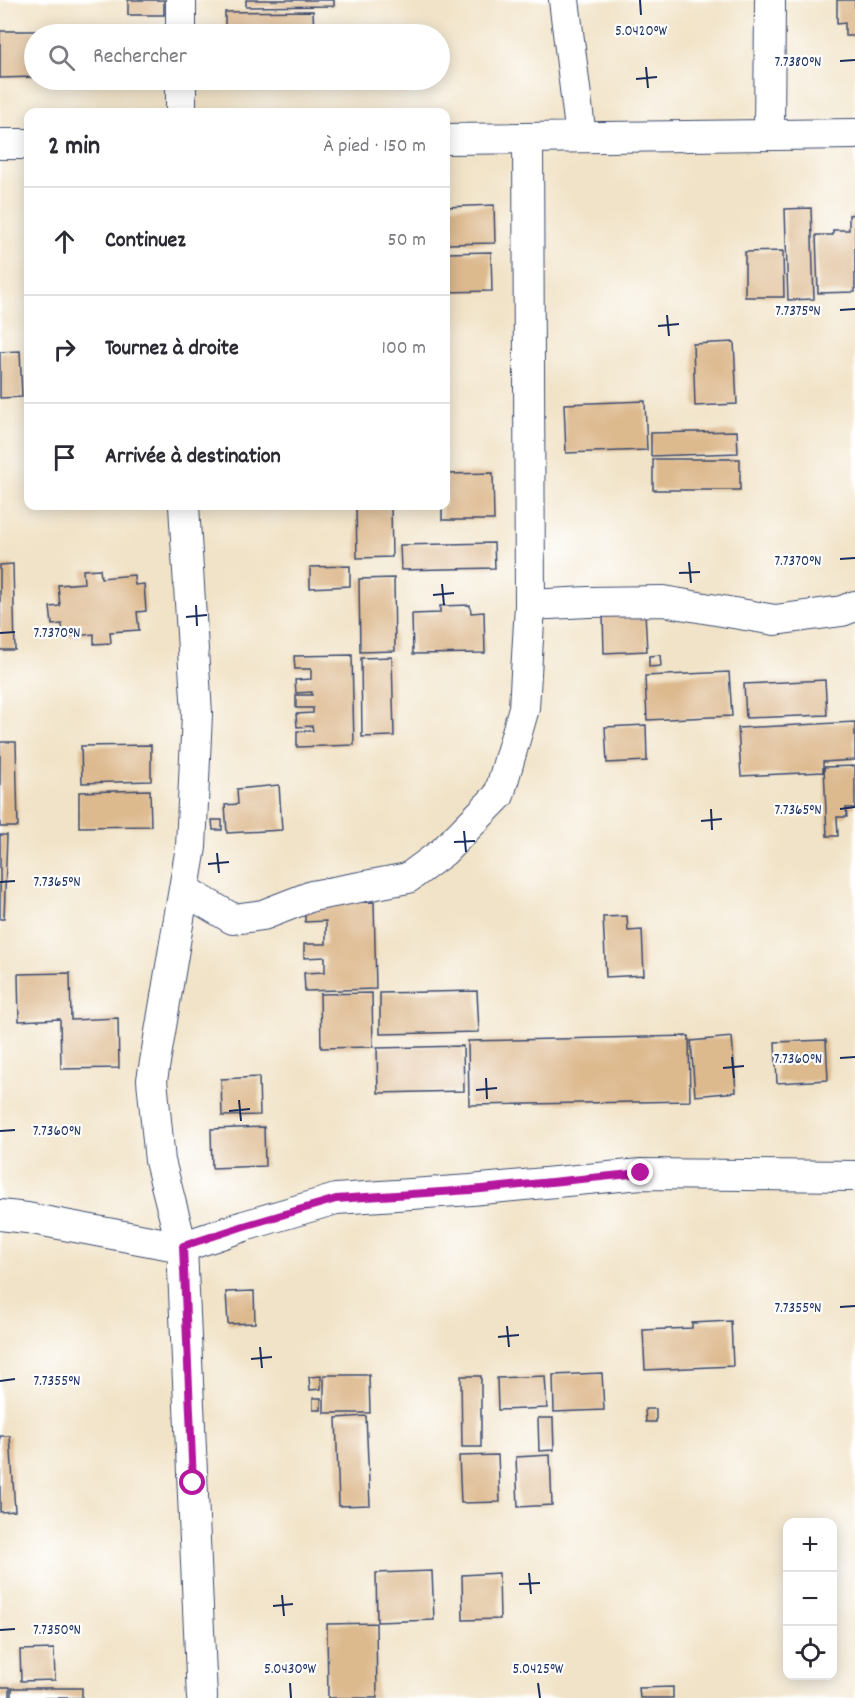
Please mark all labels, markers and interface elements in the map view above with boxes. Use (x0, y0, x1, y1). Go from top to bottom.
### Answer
text: 5.0420°W (615, 21, 667, 43)
search box (24, 24, 450, 90)
icon: search (45, 41, 78, 74)
text: Rechercher (93, 42, 187, 73)
text: 7.7380°N (774, 52, 822, 74)
text: 2 min (48, 129, 100, 166)
text: À pied · 150 m (323, 133, 426, 161)
icon: ahead (48, 225, 81, 258)
text: Continuez (105, 226, 186, 257)
text: 50 m (388, 227, 426, 255)
text: 7.7375°N (775, 301, 821, 323)
icon: right (48, 333, 81, 366)
text: Tournez à droite (105, 334, 239, 365)
text: 100 m (382, 335, 426, 363)
icon: arrive (48, 441, 81, 474)
text: Arrivée à destination (105, 442, 281, 473)
text: 7.7370°N (775, 551, 821, 573)
text: 7.7370°N (34, 623, 80, 645)
text: 7.7365°N (774, 800, 822, 822)
text: 7.7365°N (33, 872, 81, 894)
text: 7.7360°N (774, 1049, 822, 1071)
text: 7.7360°N (33, 1121, 81, 1143)
route end (627, 1159, 653, 1185)
text: 7.7355°N (775, 1298, 821, 1320)
text: 7.7355°N (34, 1371, 80, 1393)
route start (179, 1469, 205, 1495)
map controls (783, 1518, 837, 1680)
button: + (783, 1518, 837, 1572)
button: − (783, 1572, 837, 1626)
text: 7.7350°N (33, 1620, 81, 1642)
button: locate (783, 1626, 837, 1680)
text: 5.0430°W (264, 1659, 316, 1681)
text: 5.0425°W (513, 1659, 564, 1681)

